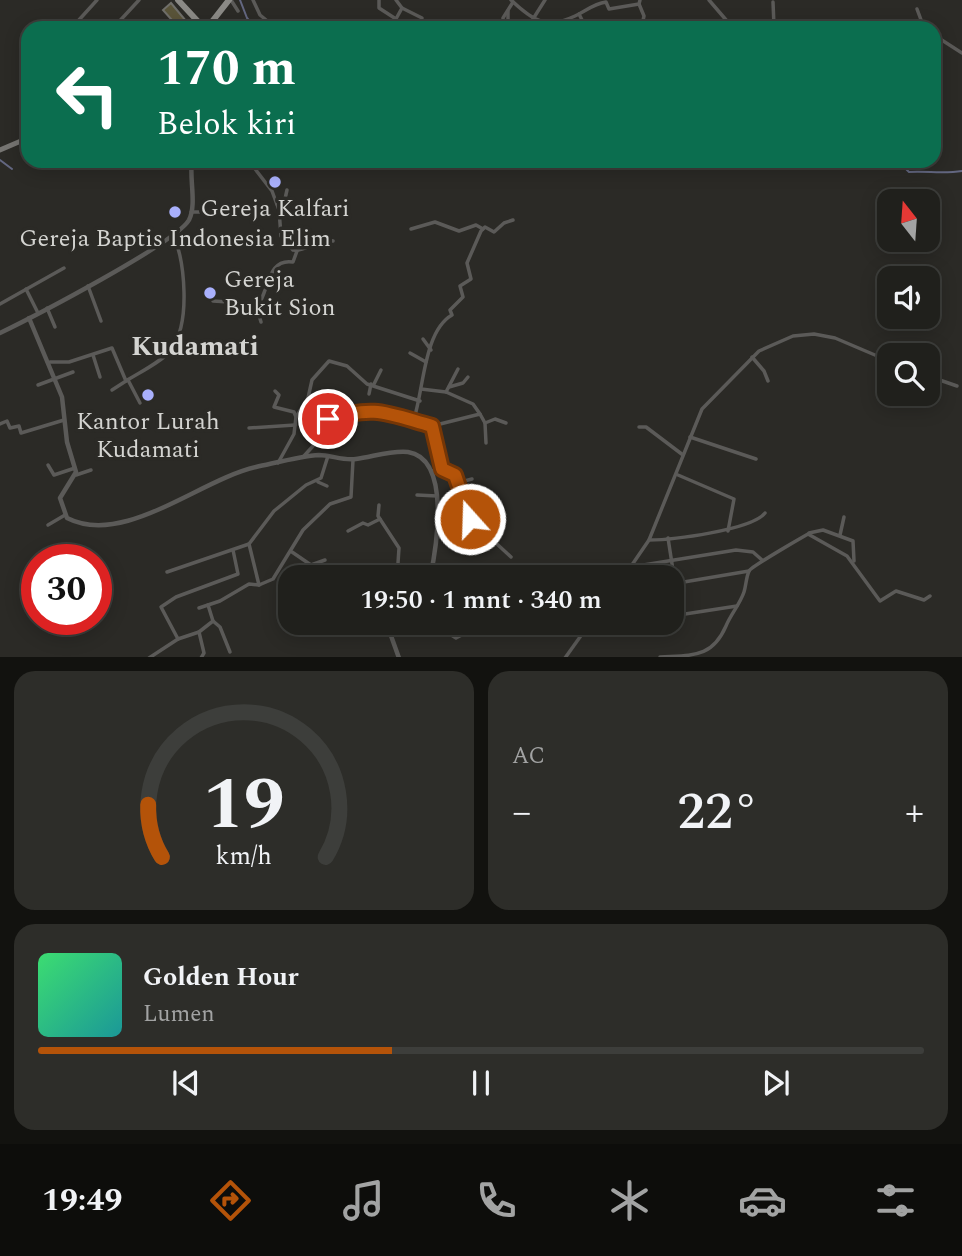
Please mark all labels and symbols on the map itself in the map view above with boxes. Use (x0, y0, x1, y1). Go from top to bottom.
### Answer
marker: Gereja Kalfari (267, 174, 283, 190)
north arrow (877, 189, 940, 252)
place label: Gereja Kalfari (201, 191, 349, 227)
marker: Gereja Baptis Indonesia Elim (167, 204, 183, 220)
place label: Gereja Baptis Indonesia Elim (19, 221, 331, 257)
place label: Gereja Bukit Sion (224, 262, 335, 326)
marker: Gereja Bukit Sion (202, 285, 218, 301)
district label: Kudamati (131, 325, 259, 368)
marker: Kantor Lurah Kudamati (140, 387, 156, 403)
pin (298, 389, 358, 449)
place label: Kantor Lurah Kudamati (76, 404, 220, 468)
position arrow (433, 482, 507, 556)
speed limit sign: 30 (21, 544, 112, 635)

